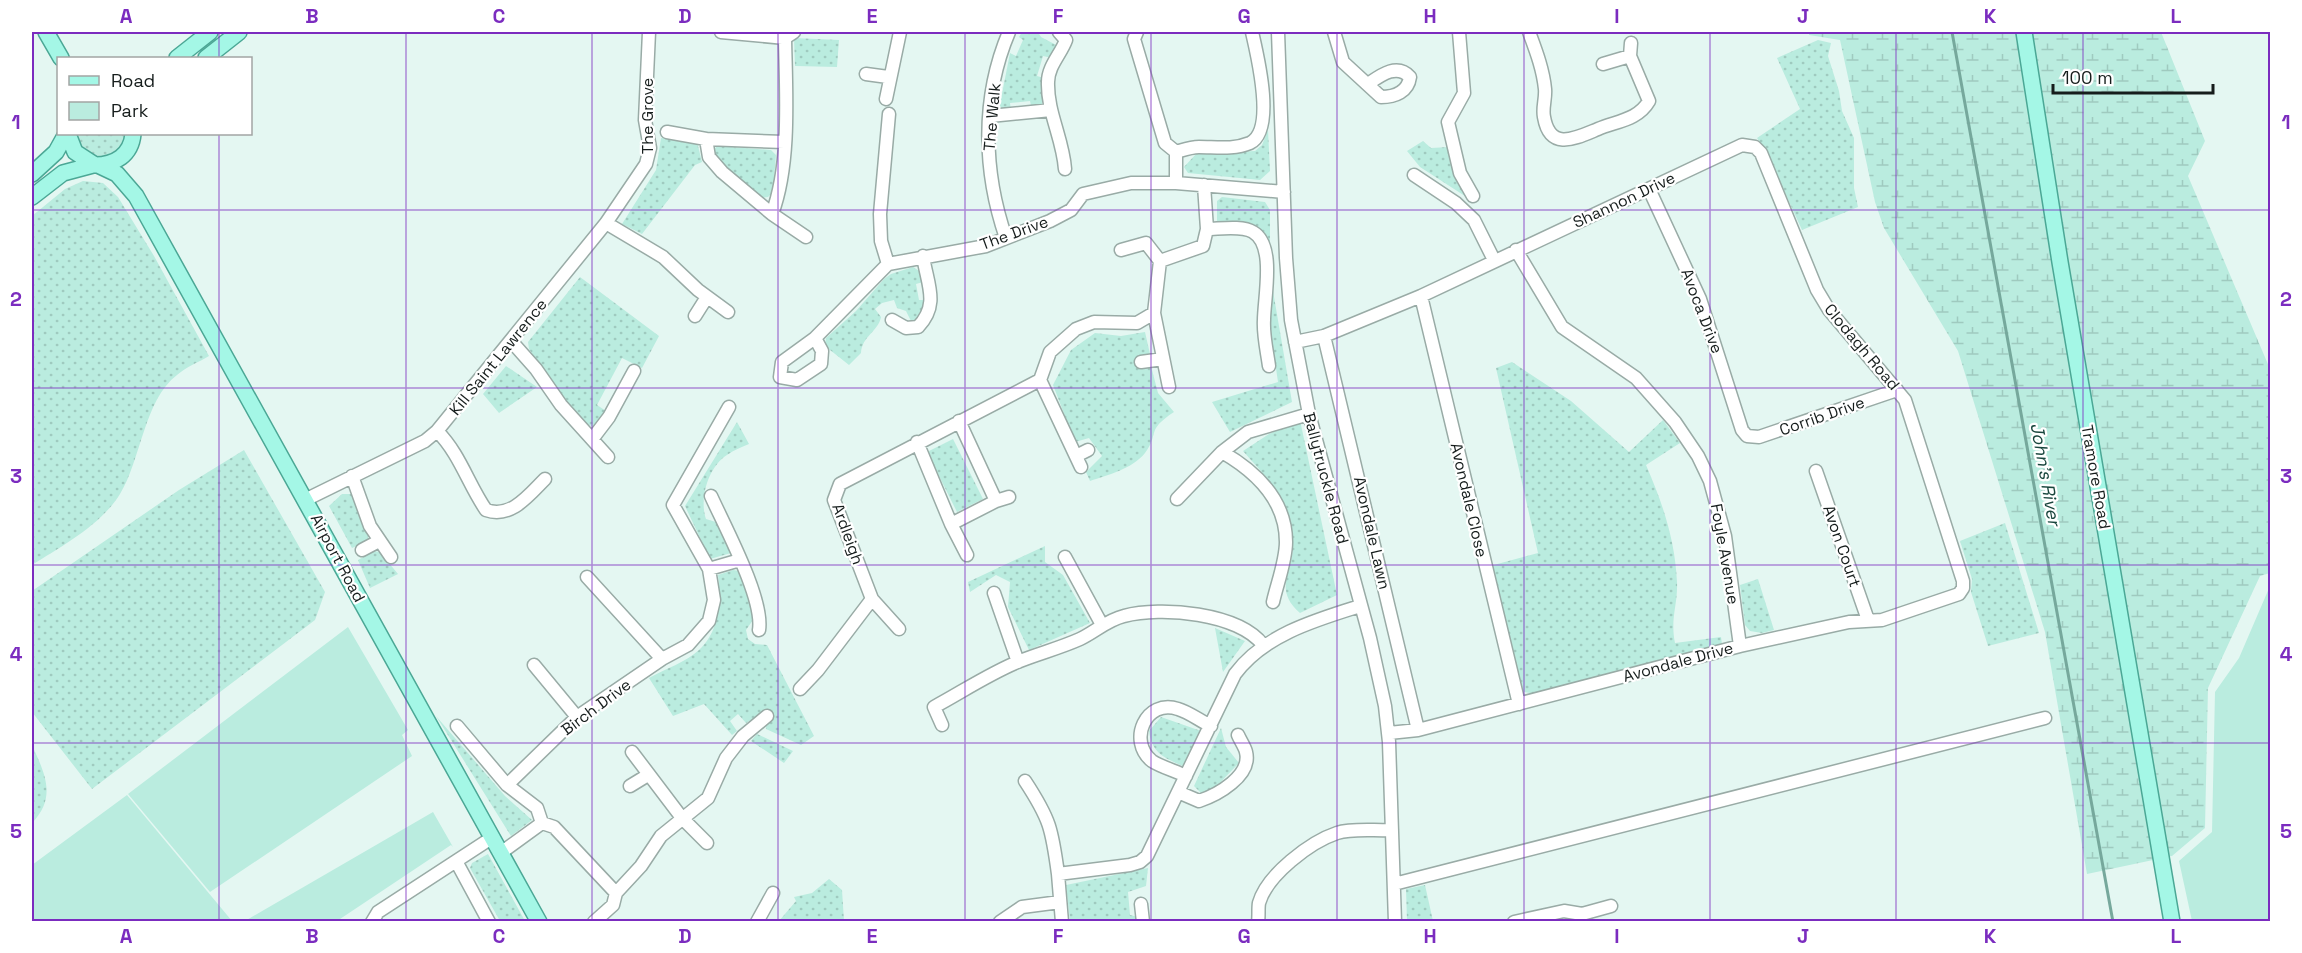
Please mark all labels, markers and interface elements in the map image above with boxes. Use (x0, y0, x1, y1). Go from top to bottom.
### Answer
text: A (120, 3, 133, 29)
text: B (305, 3, 319, 29)
text: C (493, 3, 506, 29)
text: D (678, 3, 692, 29)
text: E (866, 3, 878, 29)
text: F (1053, 3, 1064, 29)
text: G (1237, 3, 1251, 29)
text: H (1423, 3, 1437, 29)
text: I (1614, 3, 1620, 29)
text: J (1797, 3, 1809, 29)
text: K (1984, 3, 1997, 29)
text: L (2171, 3, 2182, 29)
legend (57, 57, 252, 135)
scale bar (2053, 57, 2214, 95)
text: 100 m (2062, 66, 2113, 89)
text: Road (111, 69, 155, 92)
street label: The Grove (637, 78, 658, 154)
street label: The Walk (979, 82, 1005, 152)
text: Park (111, 99, 149, 122)
text: 1 (11, 109, 21, 135)
text: 1 (2281, 109, 2291, 135)
street label: Shannon Drive (1569, 167, 1679, 233)
street label: The Drive (977, 211, 1051, 255)
street label: Avoca Drive (1676, 266, 1728, 356)
text: 2 (10, 286, 22, 312)
text: 2 (2280, 286, 2292, 312)
street label: Kill Saint Lawrence (444, 294, 552, 420)
street label: Clodagh Road (1820, 299, 1904, 395)
street label: Corrib Drive (1777, 392, 1867, 440)
street label: Ballytruckle Road (1298, 410, 1354, 546)
water label: John's River (2026, 421, 2067, 529)
street label: Tramore Road (2077, 423, 2115, 531)
street label: Avondale Close (1446, 441, 1492, 559)
text: 3 (10, 463, 22, 489)
text: 3 (2280, 463, 2292, 489)
street label: Avondale Lawn (1349, 475, 1395, 591)
street label: Ardleigh (827, 501, 869, 567)
street label: Foyle Avenue (1706, 502, 1744, 606)
street label: Avon Court (1818, 502, 1866, 590)
street label: Airport Road (306, 510, 370, 606)
street label: Avondale Drive (1621, 637, 1735, 687)
text: 4 (10, 641, 23, 667)
text: 4 (2280, 641, 2293, 667)
street label: Birch Drive (557, 674, 635, 740)
text: 5 (10, 818, 22, 844)
text: 5 (2280, 818, 2292, 844)
text: A (120, 923, 133, 949)
text: B (305, 923, 319, 949)
text: C (493, 923, 506, 949)
text: D (678, 923, 692, 949)
text: E (866, 923, 878, 949)
text: F (1053, 923, 1064, 949)
text: G (1237, 923, 1251, 949)
text: H (1423, 923, 1437, 949)
text: I (1614, 923, 1620, 949)
text: J (1797, 923, 1809, 949)
text: K (1984, 923, 1997, 949)
text: L (2171, 923, 2182, 949)

